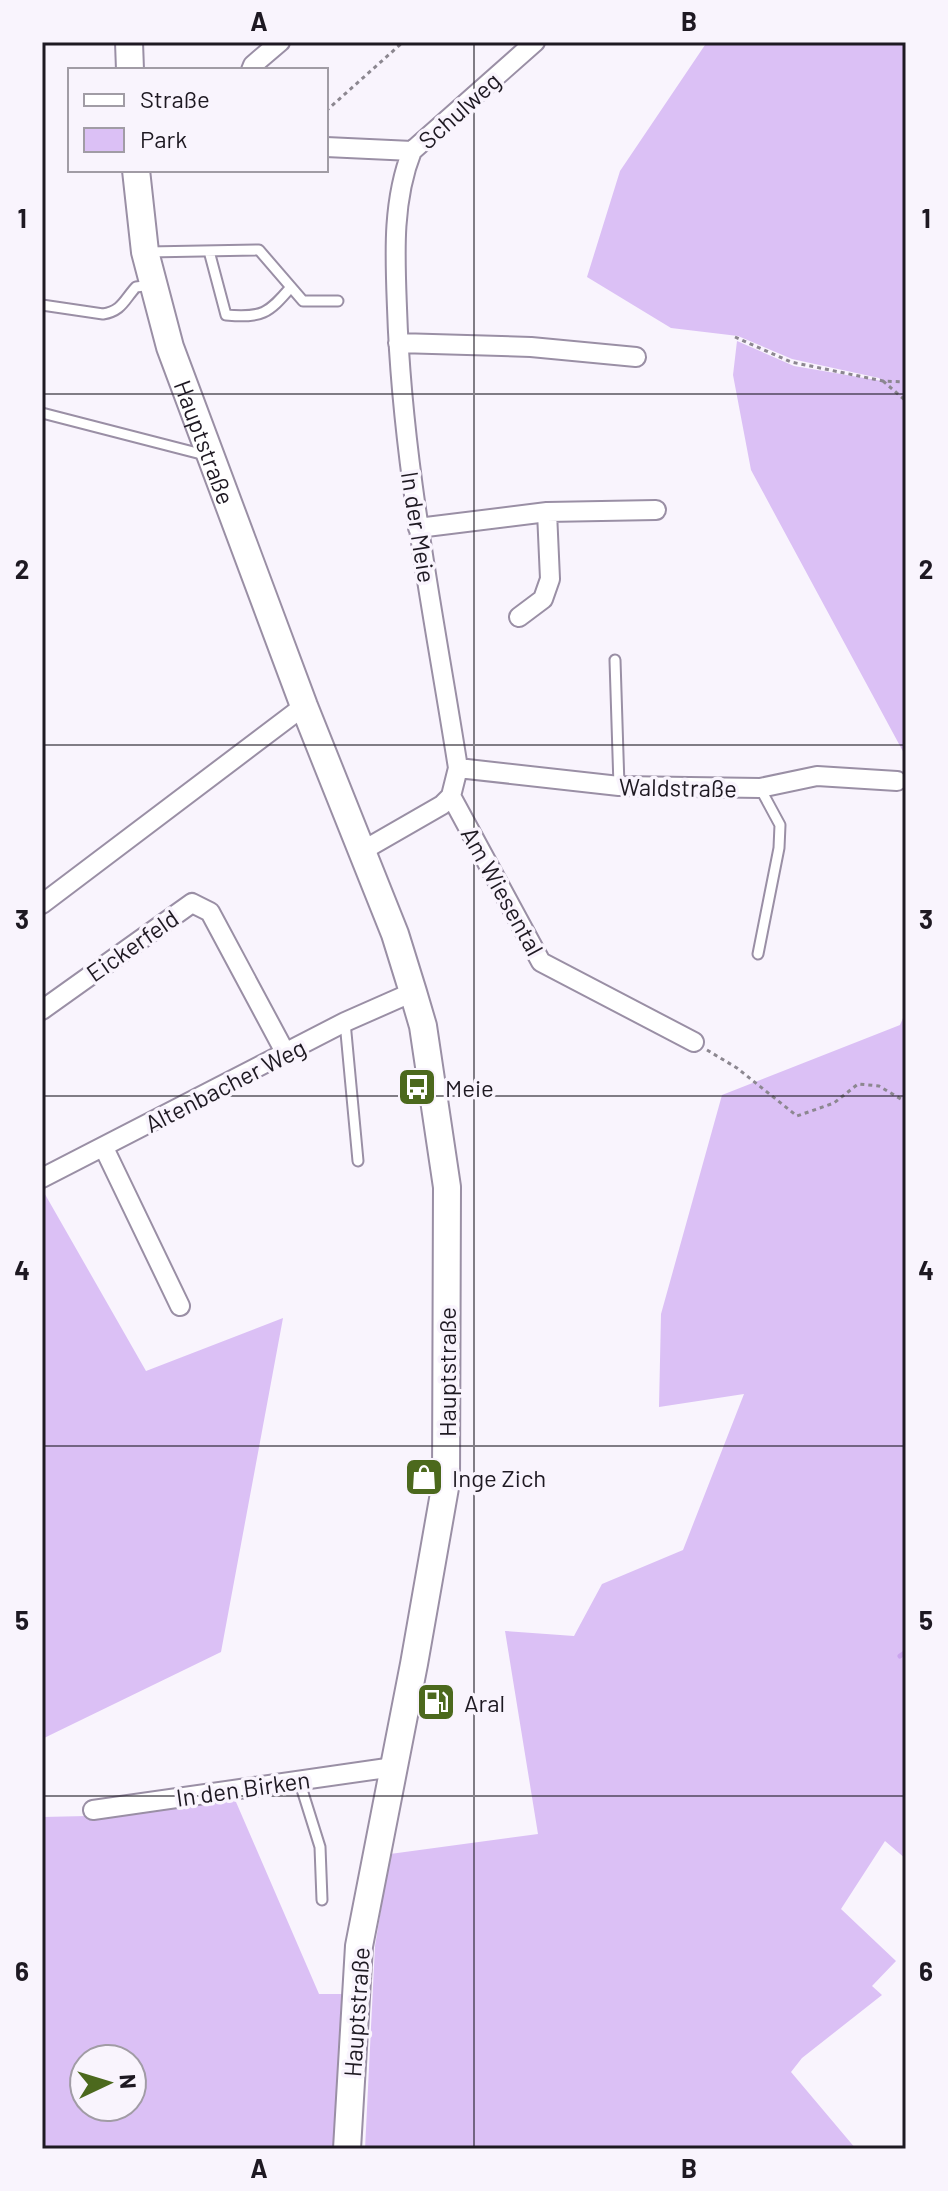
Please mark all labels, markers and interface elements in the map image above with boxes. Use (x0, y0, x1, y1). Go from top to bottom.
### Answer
text: A (250, 5, 268, 36)
text: B (681, 5, 697, 36)
street label: Schulweg (412, 66, 506, 154)
legend (68, 68, 328, 172)
text: Straße (140, 84, 210, 113)
text: Park (140, 124, 187, 153)
text: 1 (17, 202, 27, 233)
text: 1 (921, 202, 931, 233)
street label: Hauptstraße (169, 376, 242, 508)
street label: In der Meie (396, 469, 442, 585)
text: 2 (15, 553, 29, 584)
text: 2 (919, 553, 933, 584)
street label: Waldstraße (619, 771, 737, 803)
street label: Am Wiesental (456, 822, 550, 960)
text: 3 (15, 903, 29, 934)
street label: Eickerfeld (81, 903, 183, 987)
text: 3 (919, 903, 933, 934)
street label: Altenbacher Weg (140, 1032, 310, 1138)
bus stop icon: Meie (396, 1066, 438, 1108)
place label: Meie (445, 1073, 494, 1102)
text: 4 (14, 1254, 30, 1285)
text: 4 (918, 1254, 934, 1285)
street label: Hauptstraße (432, 1307, 461, 1437)
shop icon: Inge Zich (403, 1456, 445, 1498)
place label: Inge Zich (452, 1463, 546, 1492)
text: 5 (15, 1604, 29, 1635)
text: 5 (919, 1604, 933, 1635)
fuel station icon: Aral (415, 1681, 457, 1723)
place label: Aral (464, 1688, 505, 1717)
street label: In den Birken (174, 1764, 312, 1812)
street label: Hauptstraße (337, 1946, 375, 2078)
text: 6 (15, 1955, 29, 1986)
text: 6 (919, 1955, 933, 1986)
north arrow (68, 2043, 148, 2123)
text: N (115, 2073, 142, 2090)
text: A (250, 2152, 268, 2183)
text: B (681, 2152, 697, 2183)

